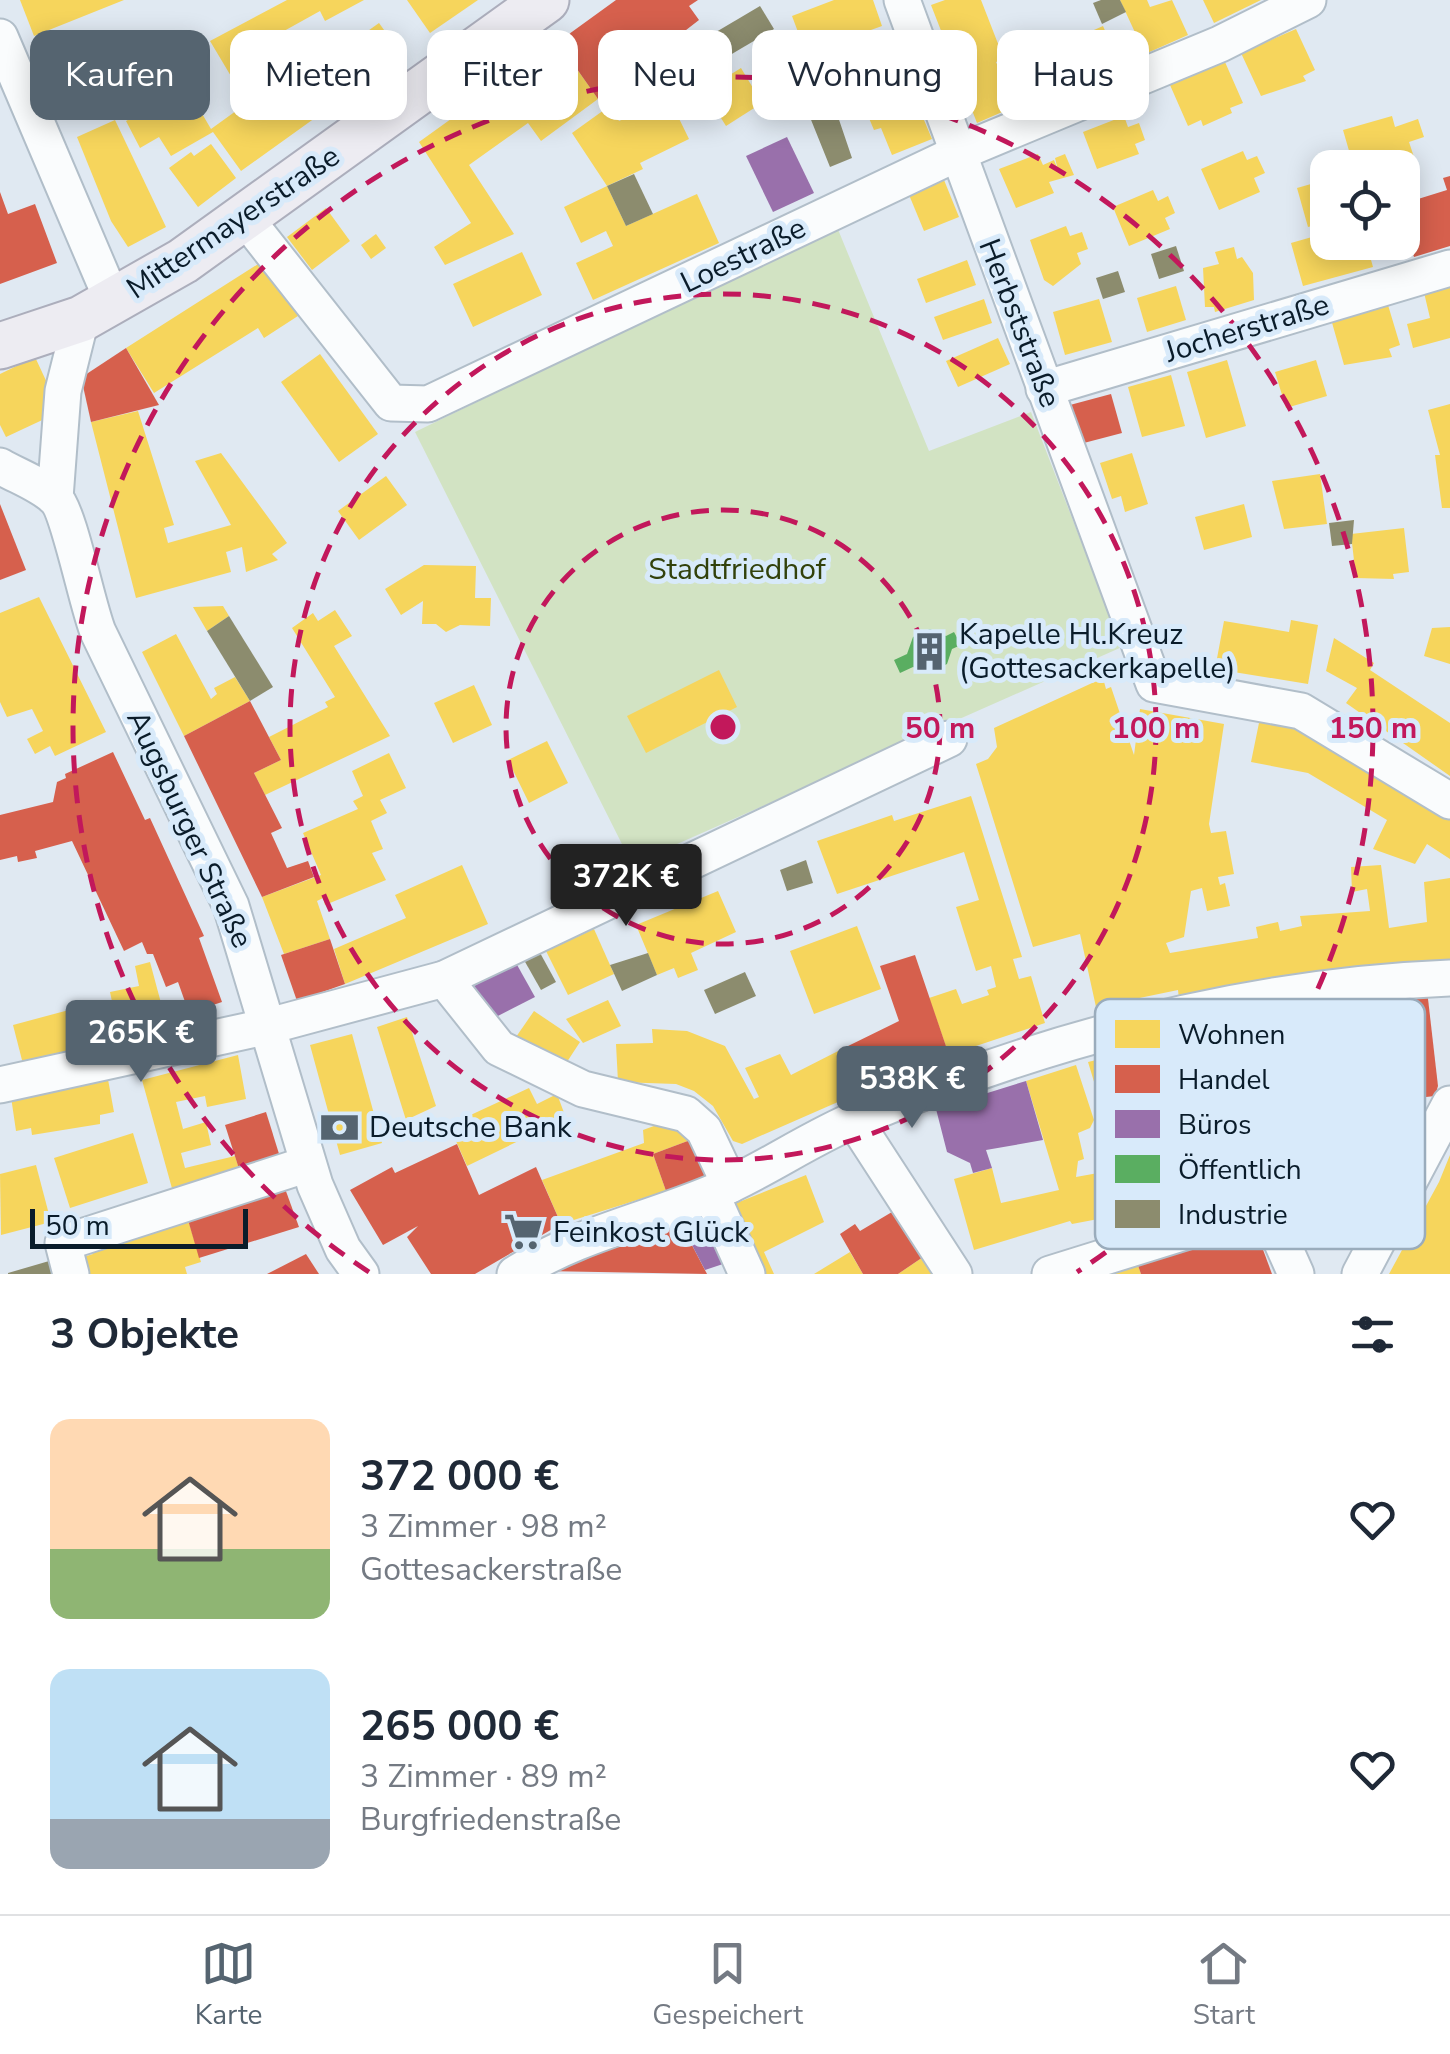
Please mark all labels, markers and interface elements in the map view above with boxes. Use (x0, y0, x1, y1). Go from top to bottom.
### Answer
chip: Kaufen (30, 30, 210, 120)
chip: Mieten (230, 30, 407, 120)
chip: Filter (427, 30, 578, 120)
chip: Neu (598, 30, 732, 120)
chip: Wohnung (752, 30, 977, 120)
chip: Haus (997, 30, 1149, 120)
street label: Mittermayerstraße (119, 136, 348, 309)
map controls (1310, 150, 1420, 260)
button: locate (1310, 150, 1420, 260)
street label: Loestraße (674, 208, 813, 303)
street label: Herbststraße (969, 233, 1070, 413)
street label: Jocherstraße (1159, 284, 1334, 373)
park label: Stadtfriedhof (648, 549, 827, 590)
place label: Kapelle Hl.Kreuz (Gottesackerkapelle) (959, 614, 1235, 689)
building icon: Kapelle Hl.Kreuz (Gottesackerkapelle) (908, 630, 950, 672)
street label: Augsburger Straße (117, 704, 263, 955)
text: 50 m (905, 708, 975, 749)
text: 100 m (1112, 708, 1200, 749)
text: 150 m (1329, 708, 1417, 749)
centre of rings (705, 709, 741, 745)
pin: 372K € (545, 844, 707, 929)
text: 372K € (573, 855, 679, 898)
legend (1095, 999, 1425, 1249)
pin: 265K € (60, 1000, 222, 1085)
text: 265K € (88, 1011, 194, 1054)
text: Wohnen (1178, 1016, 1285, 1054)
pin: 538K € (831, 1046, 993, 1131)
text: 538K € (859, 1057, 965, 1100)
text: Handel (1178, 1061, 1270, 1099)
bank icon: Deutsche Bank (318, 1106, 360, 1148)
text: Büros (1178, 1106, 1252, 1144)
place label: Deutsche Bank (369, 1107, 573, 1148)
text: Öffentlich (1178, 1151, 1302, 1189)
text: Industrie (1178, 1196, 1288, 1234)
scale bar (30, 1204, 248, 1248)
text: 50 m (45, 1207, 110, 1245)
supermarket icon: Feinkost Glück (502, 1211, 544, 1253)
place label: Feinkost Glück (553, 1212, 750, 1253)
text: 3 Objekte (50, 1306, 239, 1363)
icon: filters (1345, 1307, 1400, 1362)
text: 372 000 € (360, 1448, 559, 1505)
icon: home (130, 1459, 250, 1579)
icon: heart (1345, 1492, 1400, 1547)
text: 3 Zimmer · 98 m² (360, 1505, 607, 1548)
text: Gottesackerstraße (360, 1548, 622, 1591)
text: 265 000 € (360, 1698, 559, 1755)
icon: home (130, 1709, 250, 1829)
icon: heart (1345, 1742, 1400, 1797)
text: 3 Zimmer · 89 m² (360, 1755, 607, 1798)
text: Burgfriedenstraße (360, 1798, 621, 1841)
tab: Karte (195, 1936, 263, 2034)
tab: Gespeichert (652, 1936, 803, 2034)
tab: Start (1193, 1936, 1255, 2034)

